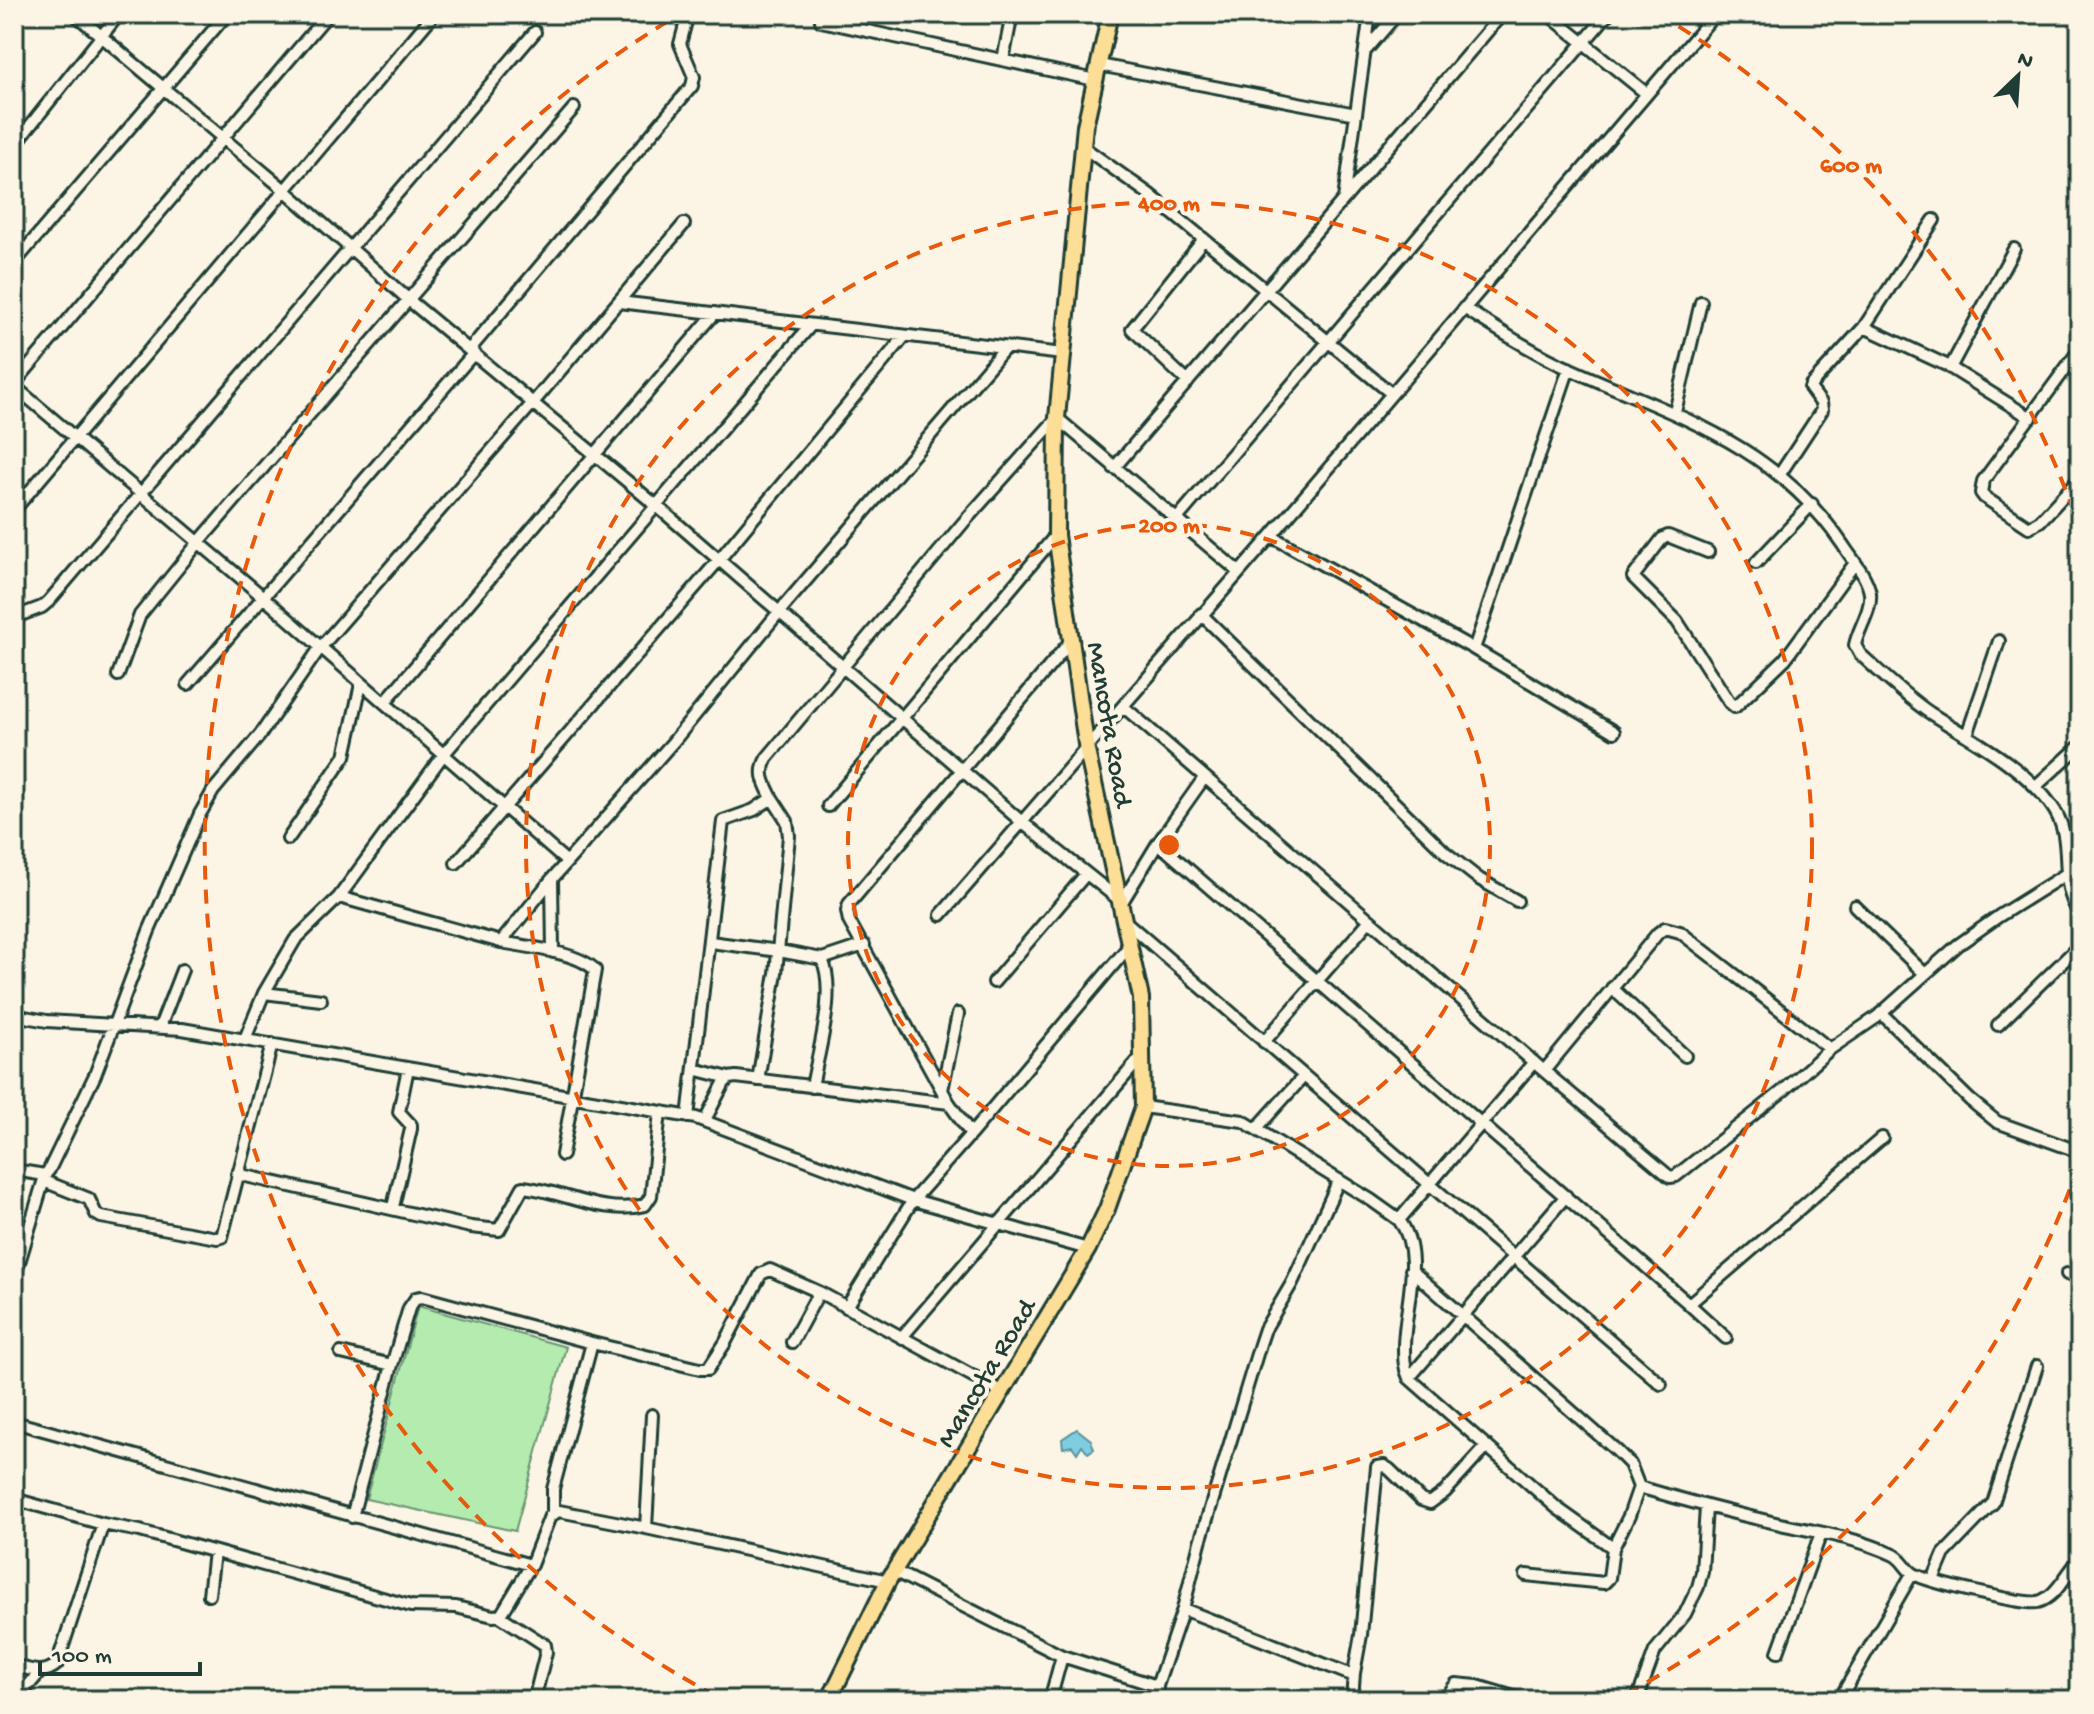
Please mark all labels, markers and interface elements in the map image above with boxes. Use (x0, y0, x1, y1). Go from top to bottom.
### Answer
north arrow (1978, 36, 2058, 116)
text: N (2013, 47, 2037, 76)
text: 600 m (1820, 153, 1882, 182)
text: 400 m (1137, 191, 1200, 220)
text: 200 m (1138, 513, 1200, 542)
street label: Mancota Road (1077, 640, 1139, 812)
centre of rings (1155, 831, 1183, 859)
street label: Mancota Road (931, 1292, 1046, 1454)
scale bar (40, 1626, 200, 1676)
text: 100 m (51, 1643, 112, 1672)

